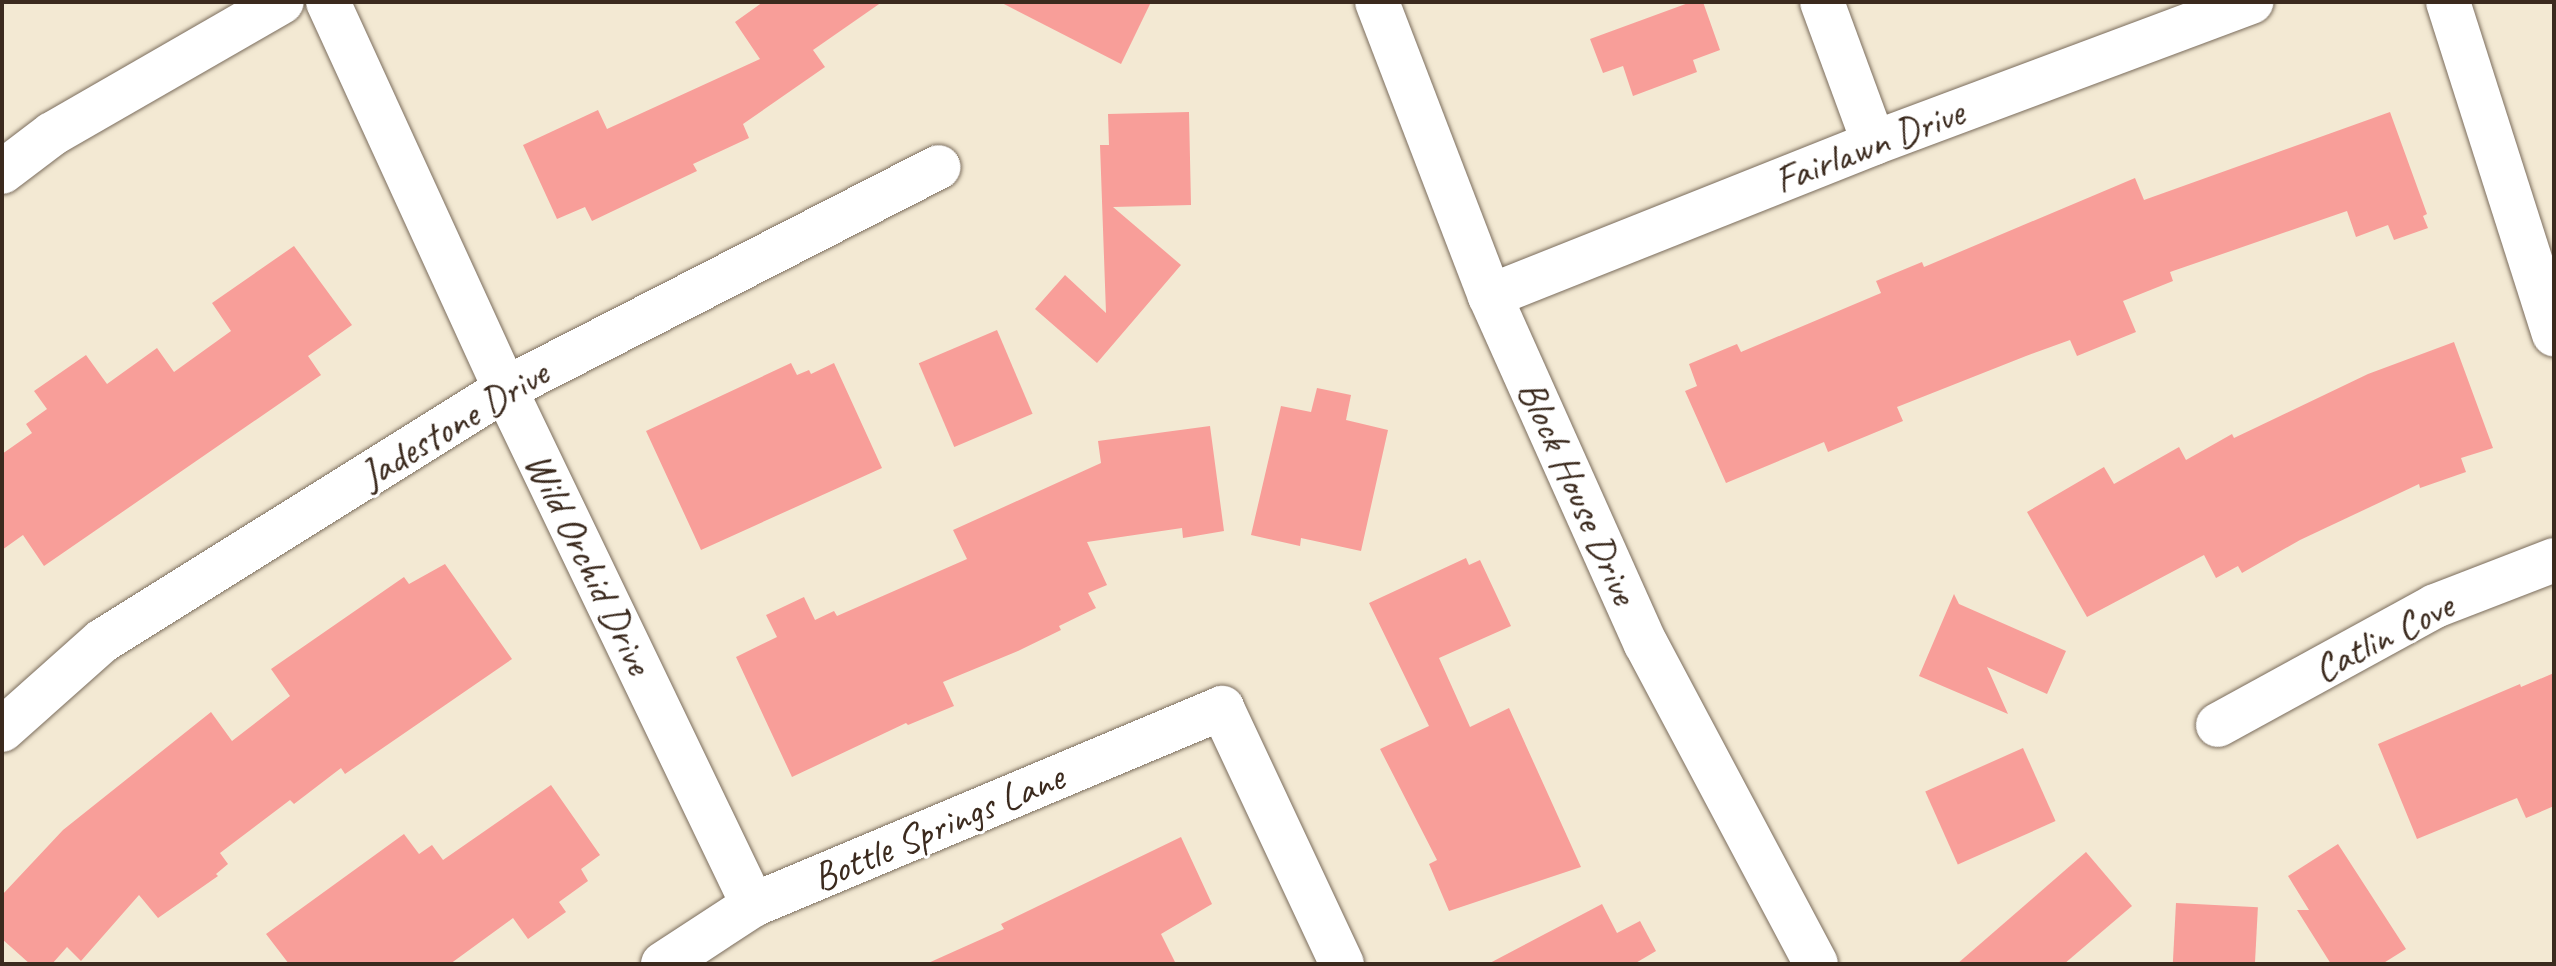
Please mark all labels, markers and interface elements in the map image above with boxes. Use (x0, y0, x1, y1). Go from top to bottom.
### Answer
street label: Fairlawn Drive (1767, 88, 1971, 204)
street label: Jadestone Drive (351, 349, 557, 499)
street label: Block House Drive (1507, 373, 1649, 611)
street label: Wild Orchid Drive (515, 444, 663, 682)
street label: Catlin Cove (2305, 581, 2461, 693)
street label: Bottle Springs Lane (805, 752, 1071, 902)

